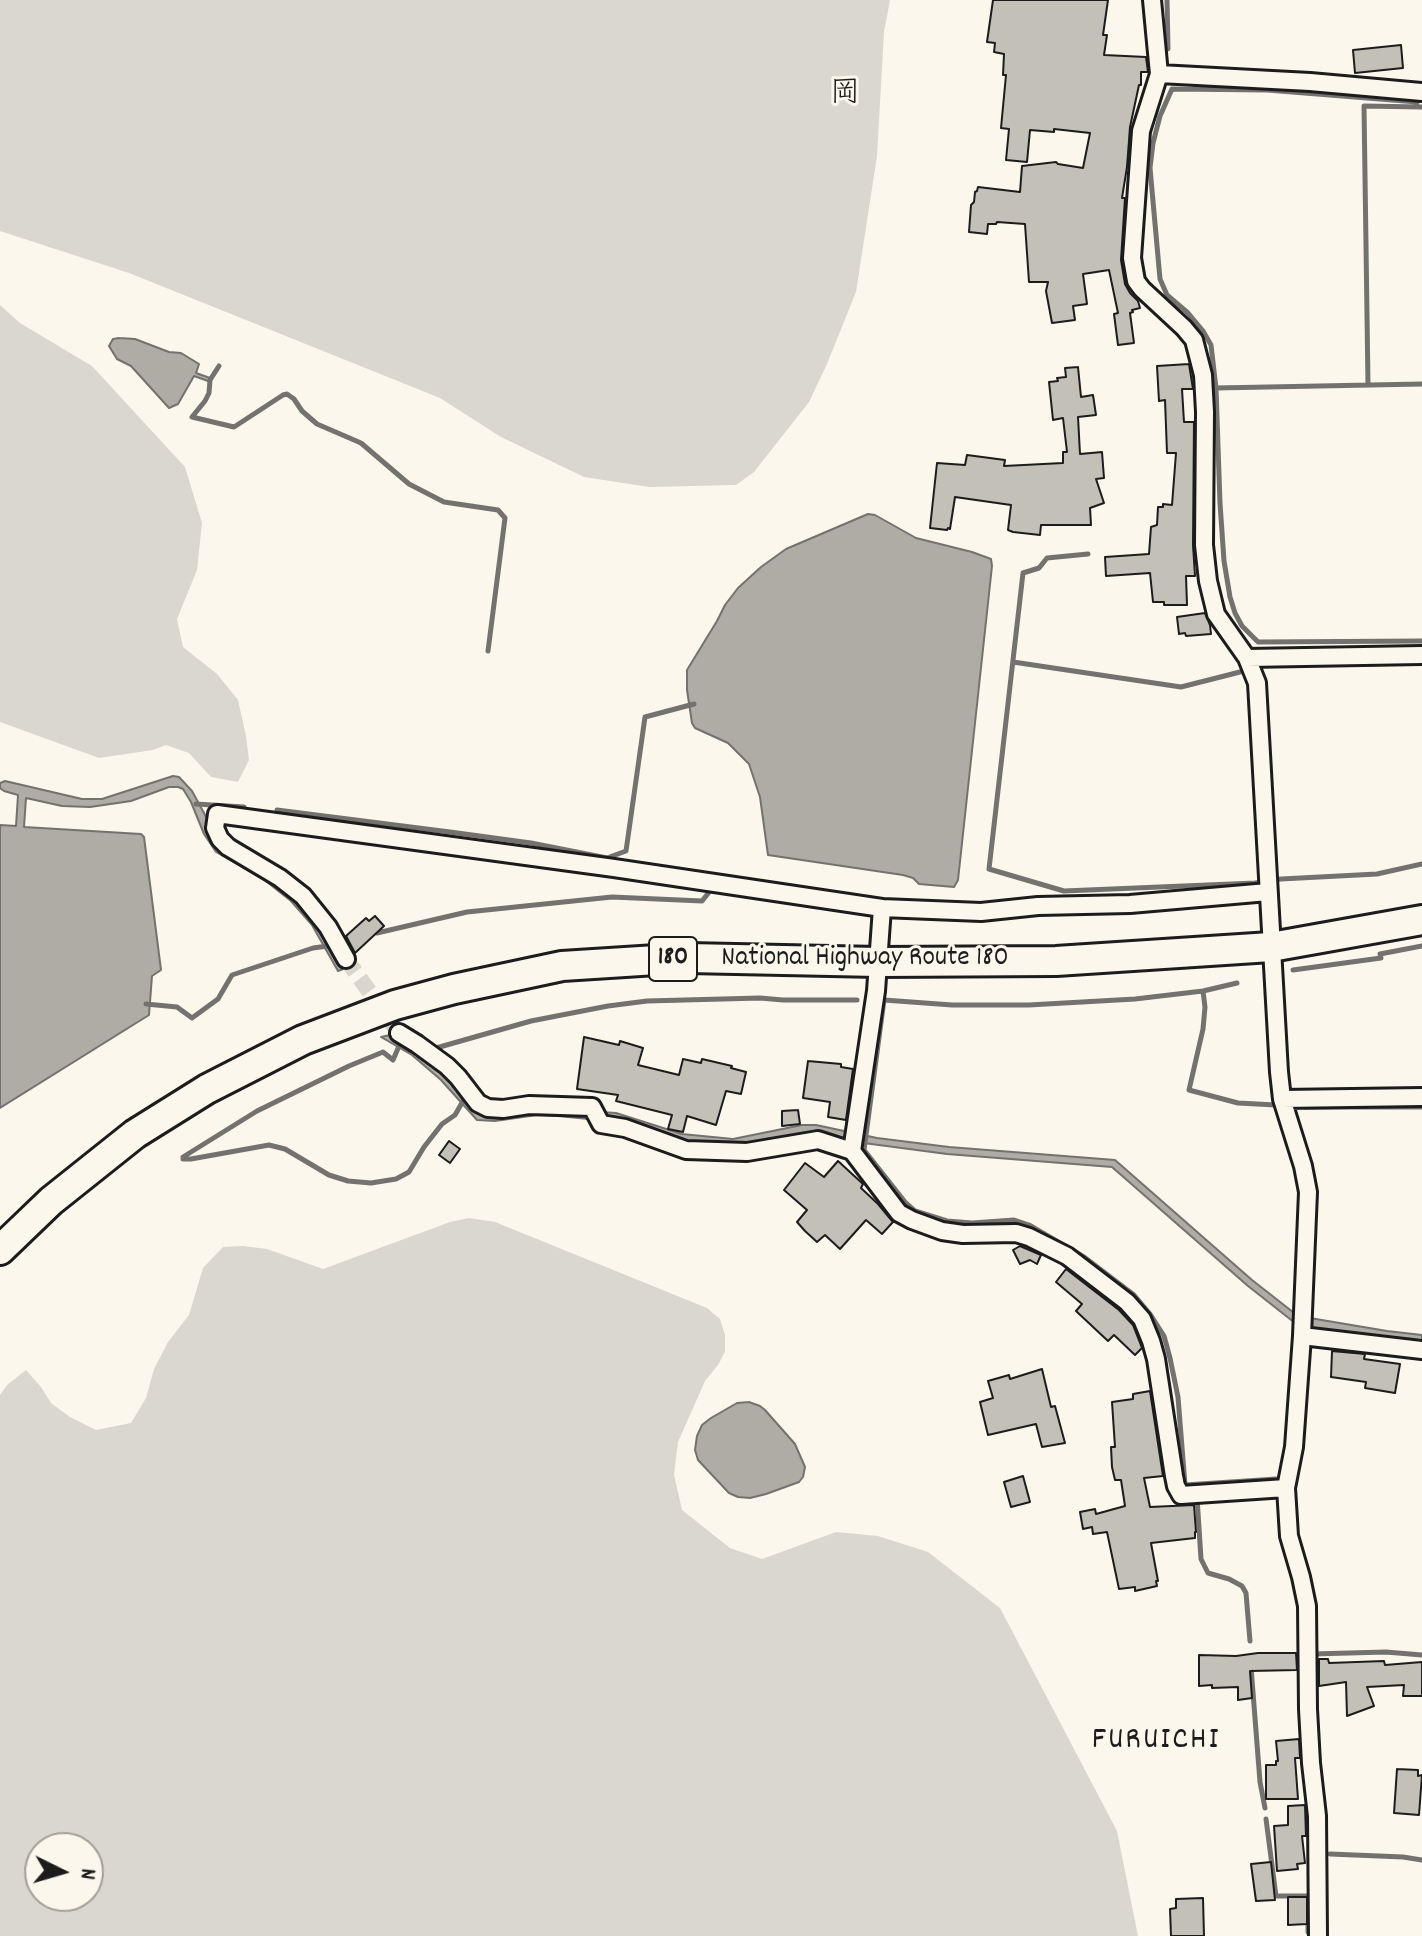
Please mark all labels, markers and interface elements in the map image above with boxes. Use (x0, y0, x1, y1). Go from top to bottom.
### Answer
district label: 岡 (830, 79, 860, 115)
road number: 180 (649, 937, 697, 981)
street label: National Highway Route 180 (721, 943, 1009, 977)
district label: FURUICHI (1092, 1724, 1220, 1762)
north arrow (24, 1832, 104, 1912)
text: N (70, 1867, 102, 1881)

